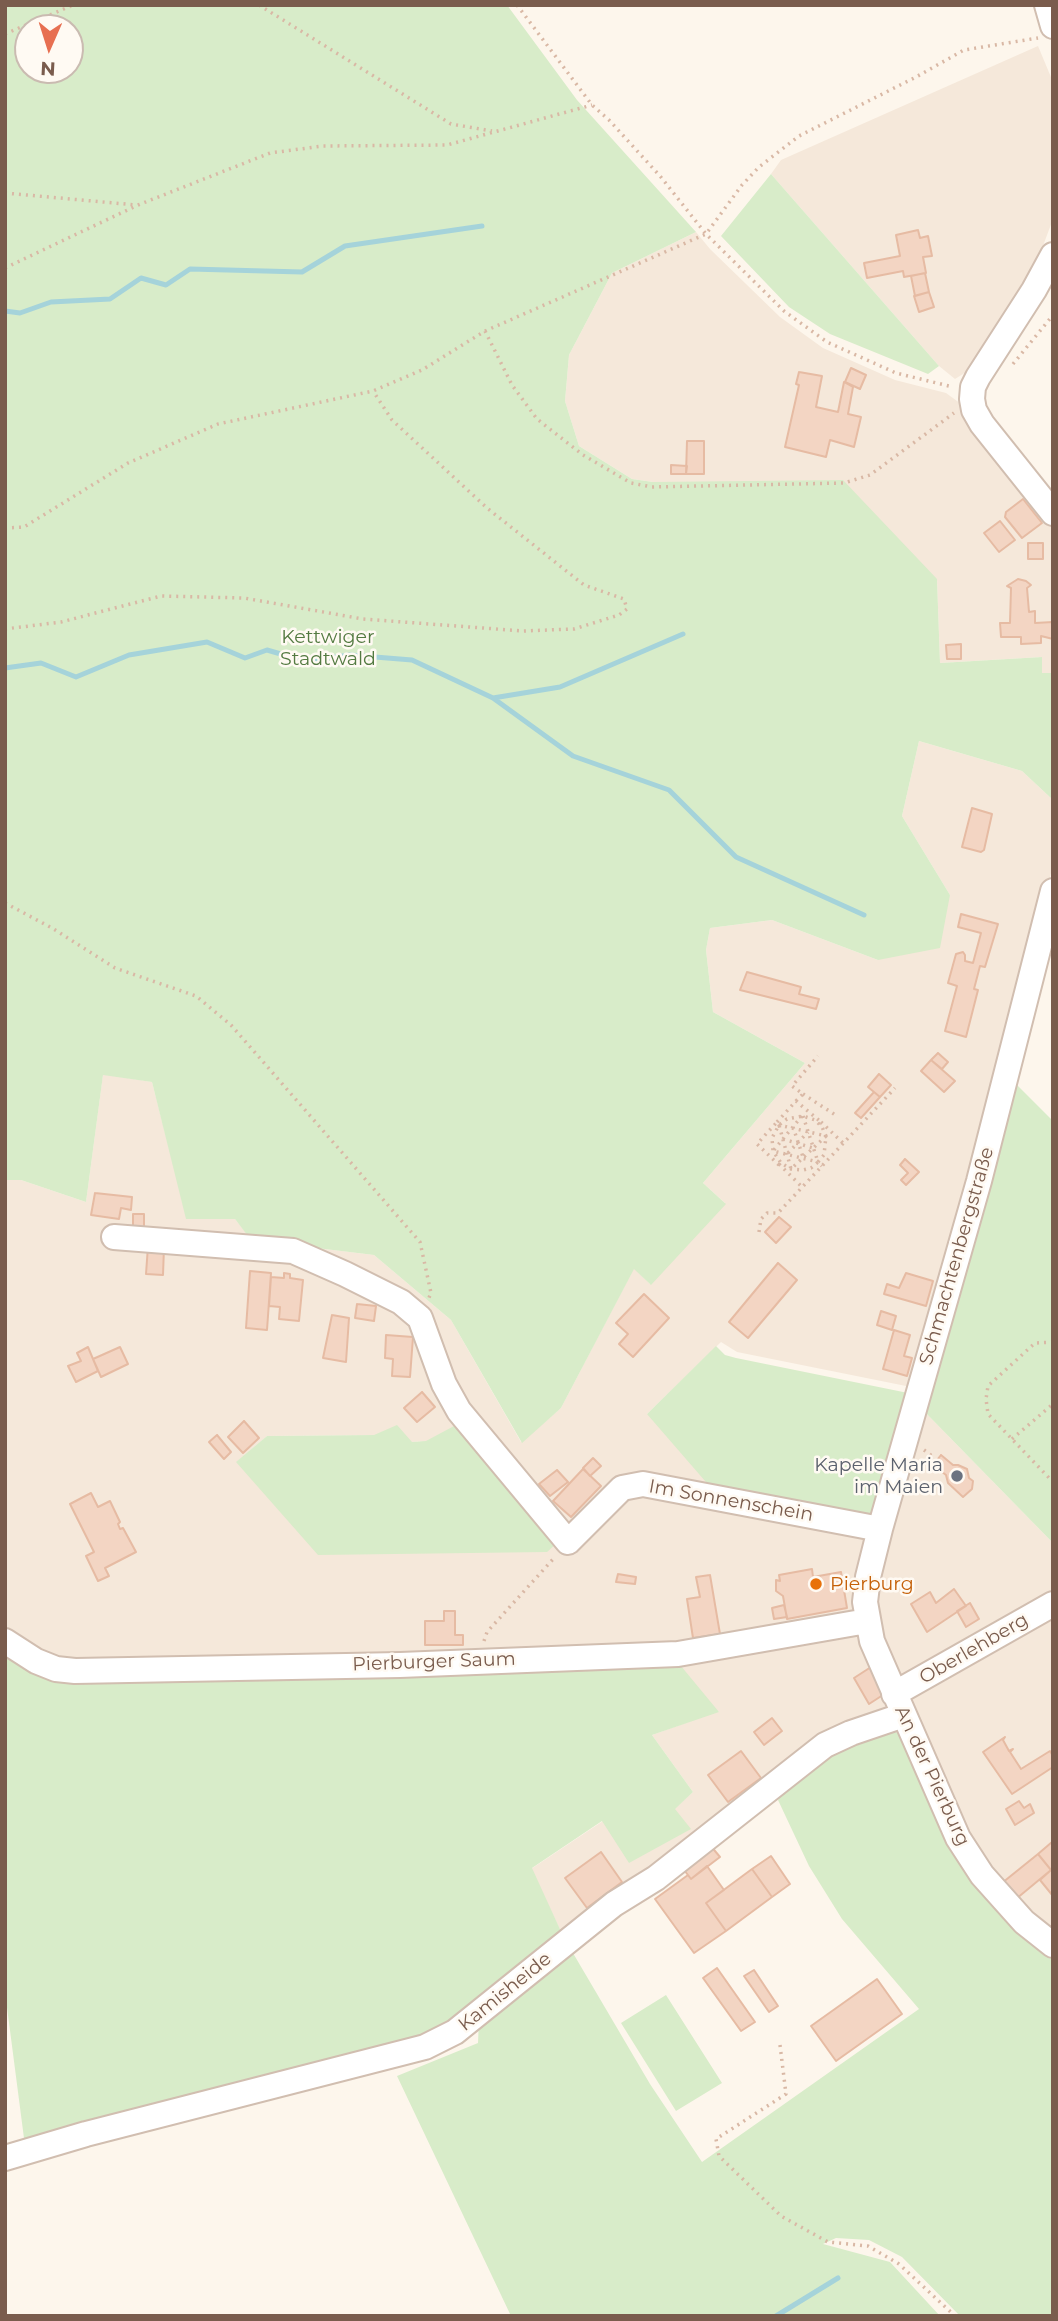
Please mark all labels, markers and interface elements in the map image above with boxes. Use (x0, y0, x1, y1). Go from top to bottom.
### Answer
north arrow (14, 14, 84, 84)
text: N (40, 57, 56, 80)
park label: Kettwiger Stadtwald (280, 626, 376, 670)
street label: Schmachtenbergstraße (915, 1144, 999, 1368)
place label: Kapelle Maria im Maien (814, 1454, 943, 1498)
marker: Kapelle Maria im Maien (949, 1468, 965, 1484)
street label: Im Sonnenschein (647, 1475, 815, 1527)
place label: Pierburg (830, 1573, 914, 1595)
marker: Pierburg (808, 1576, 824, 1592)
street label: Oberlehberg (915, 1609, 1033, 1689)
street label: Pierburger Saum (352, 1648, 516, 1676)
street label: An der Pierburg (890, 1702, 974, 1850)
street label: Kamisheide (454, 1948, 556, 2036)

